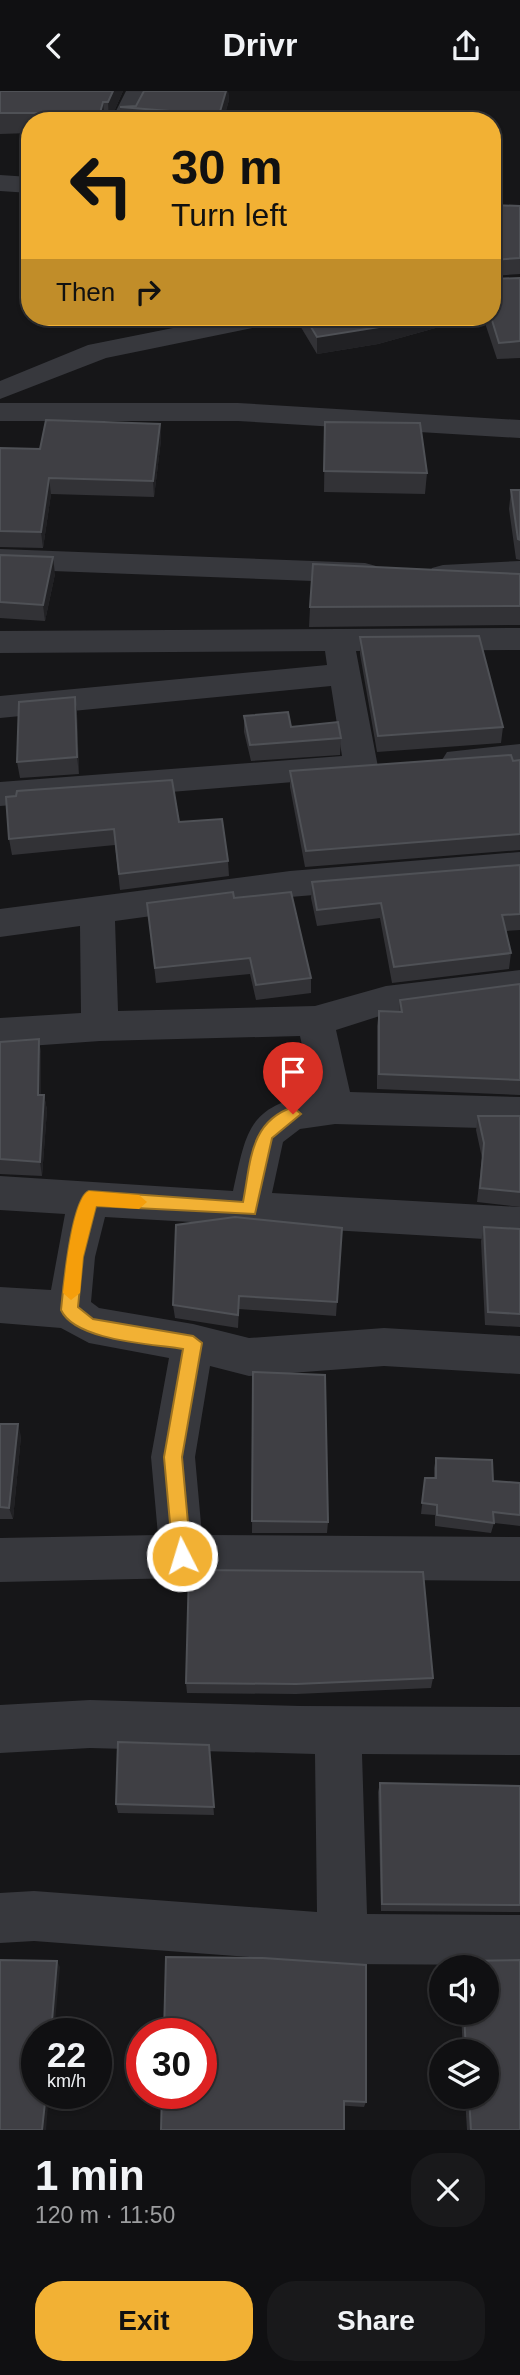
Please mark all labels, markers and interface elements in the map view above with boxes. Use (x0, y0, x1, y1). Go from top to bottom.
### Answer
icon: back (35, 27, 73, 65)
text: Drivr (223, 27, 297, 63)
icon: share (447, 27, 485, 65)
icon: left (56, 140, 147, 231)
text: 30 m (171, 140, 283, 194)
text: Turn left (171, 197, 287, 233)
icon: right (129, 273, 167, 311)
text: Then (56, 277, 115, 307)
pin (263, 1042, 323, 1114)
icon: arrive (274, 1053, 312, 1091)
position arrow (145, 1519, 219, 1593)
map controls (429, 1955, 499, 2109)
button: sound (429, 1955, 499, 2025)
speed limit sign: 30 (126, 2018, 217, 2109)
text: 22 (47, 2035, 86, 2074)
button: layers (429, 2039, 499, 2109)
text: km/h (47, 2071, 86, 2091)
text: 1 min (35, 2152, 145, 2199)
button: close (411, 2153, 485, 2227)
text: 120 m · 11:50 (35, 2202, 175, 2228)
button: Exit (35, 2281, 253, 2361)
button: Share (267, 2281, 485, 2361)

